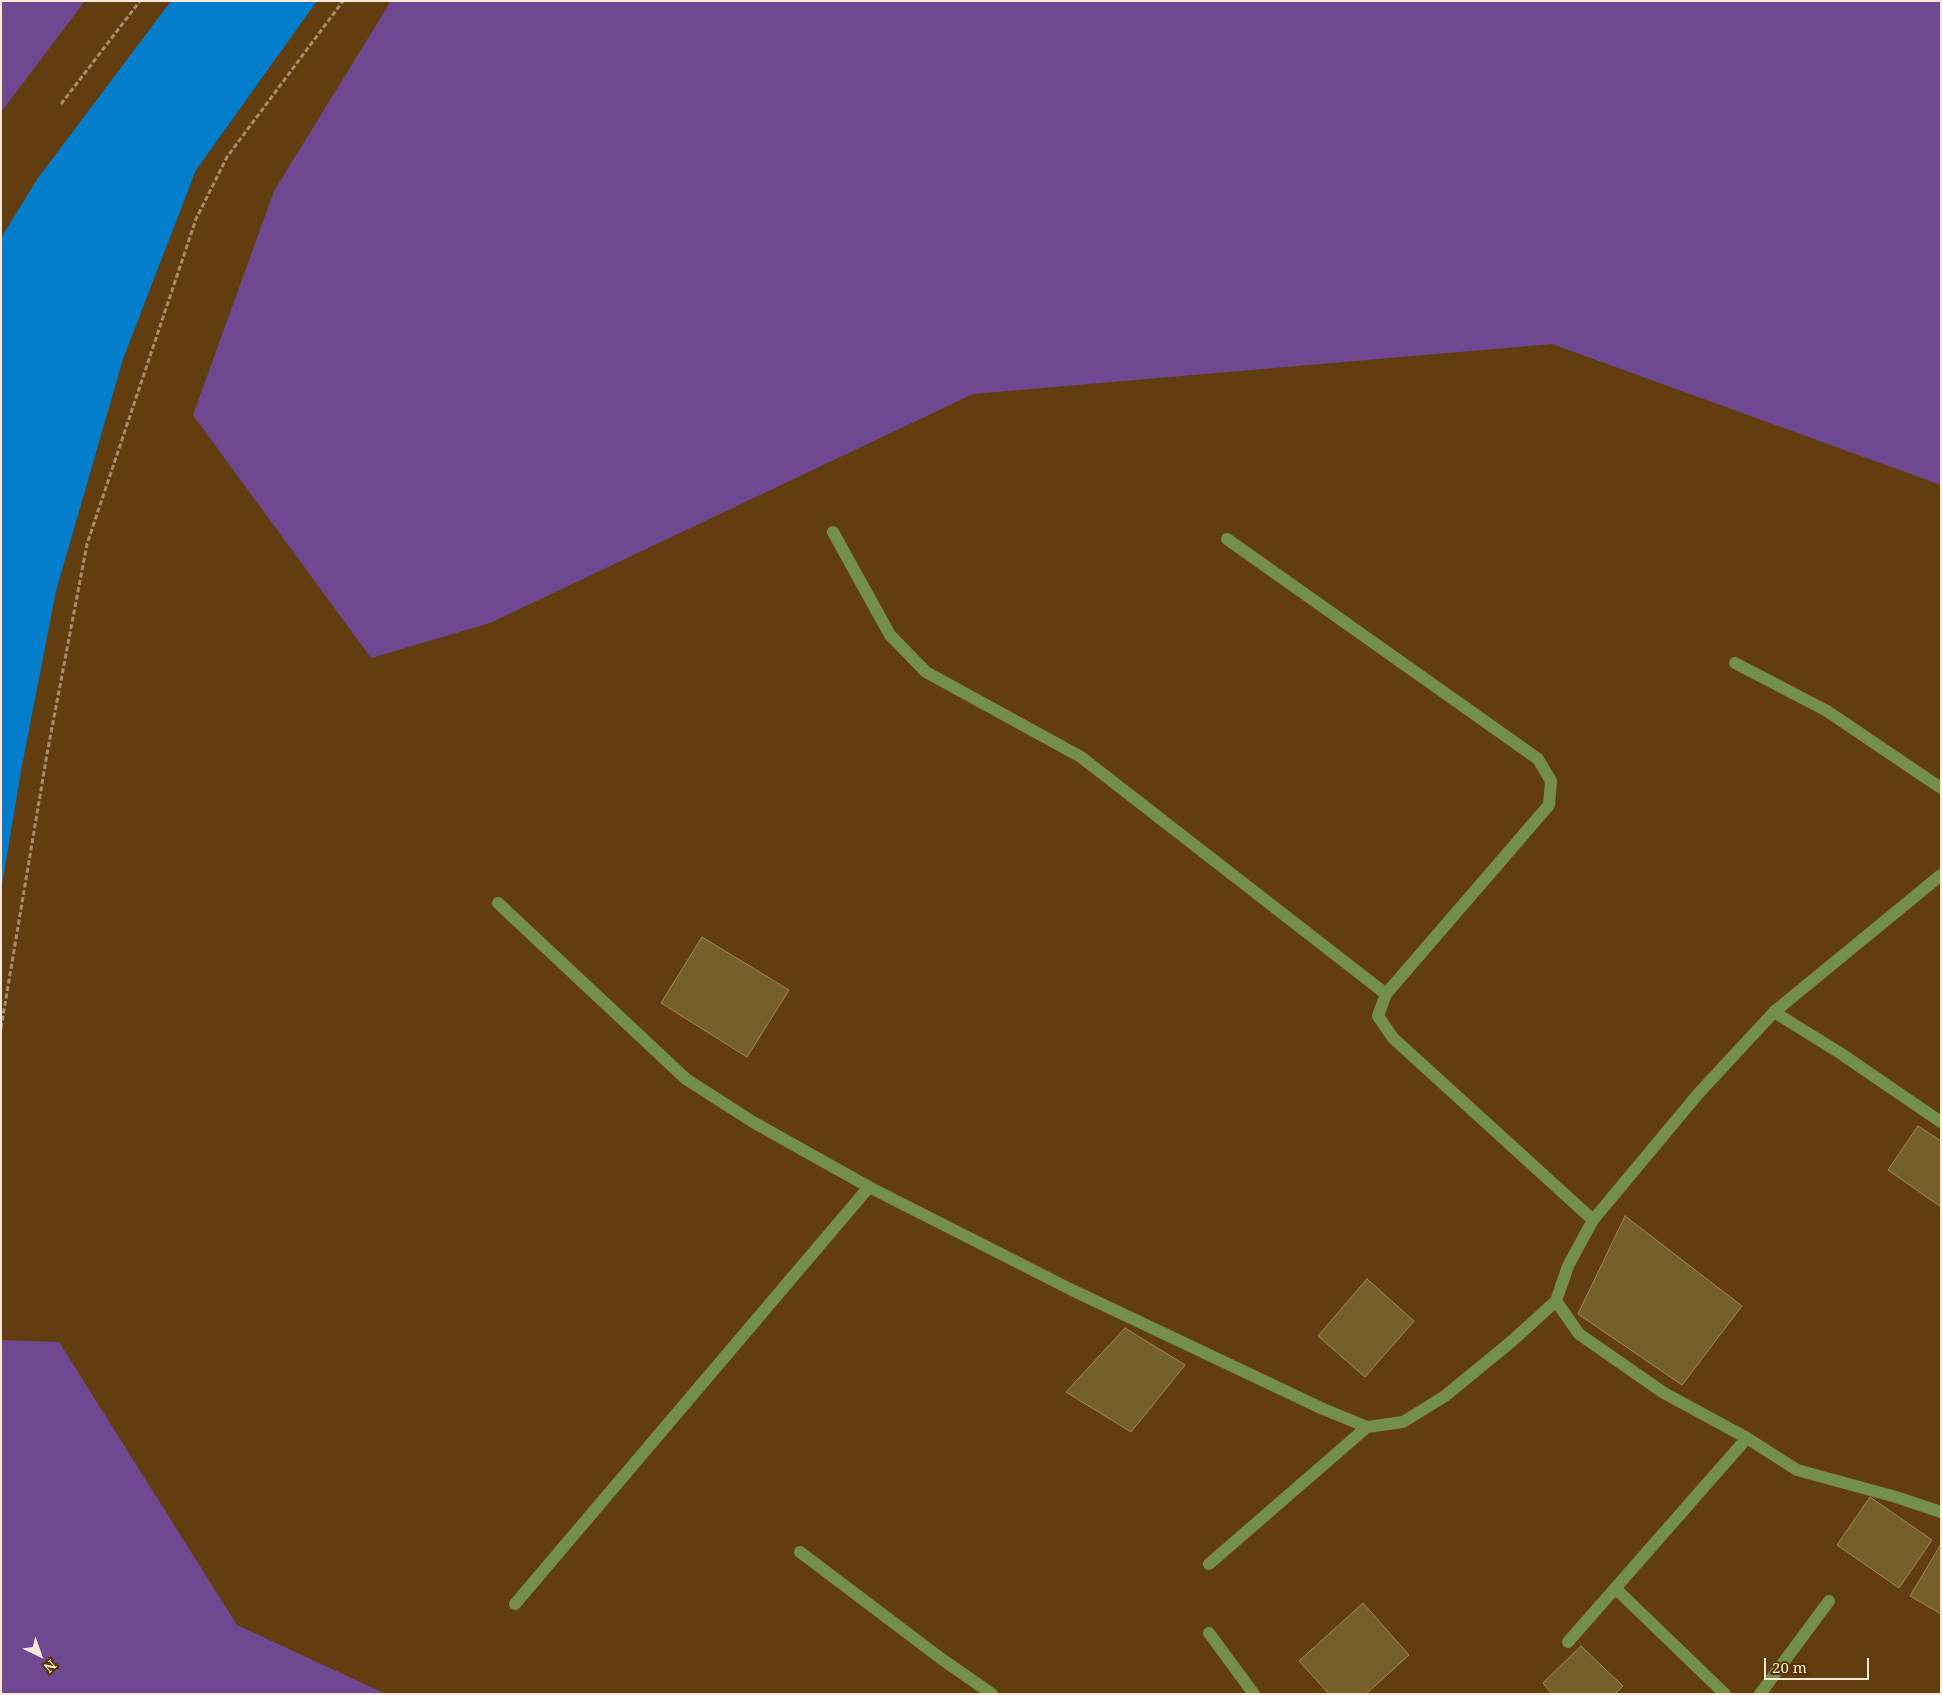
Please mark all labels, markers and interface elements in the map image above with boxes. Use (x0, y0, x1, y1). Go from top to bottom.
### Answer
north arrow (15, 1630, 65, 1680)
scale bar (1767, 1648, 1872, 1680)
text: N (40, 1656, 61, 1677)
text: 20 m (1772, 1657, 1807, 1677)

